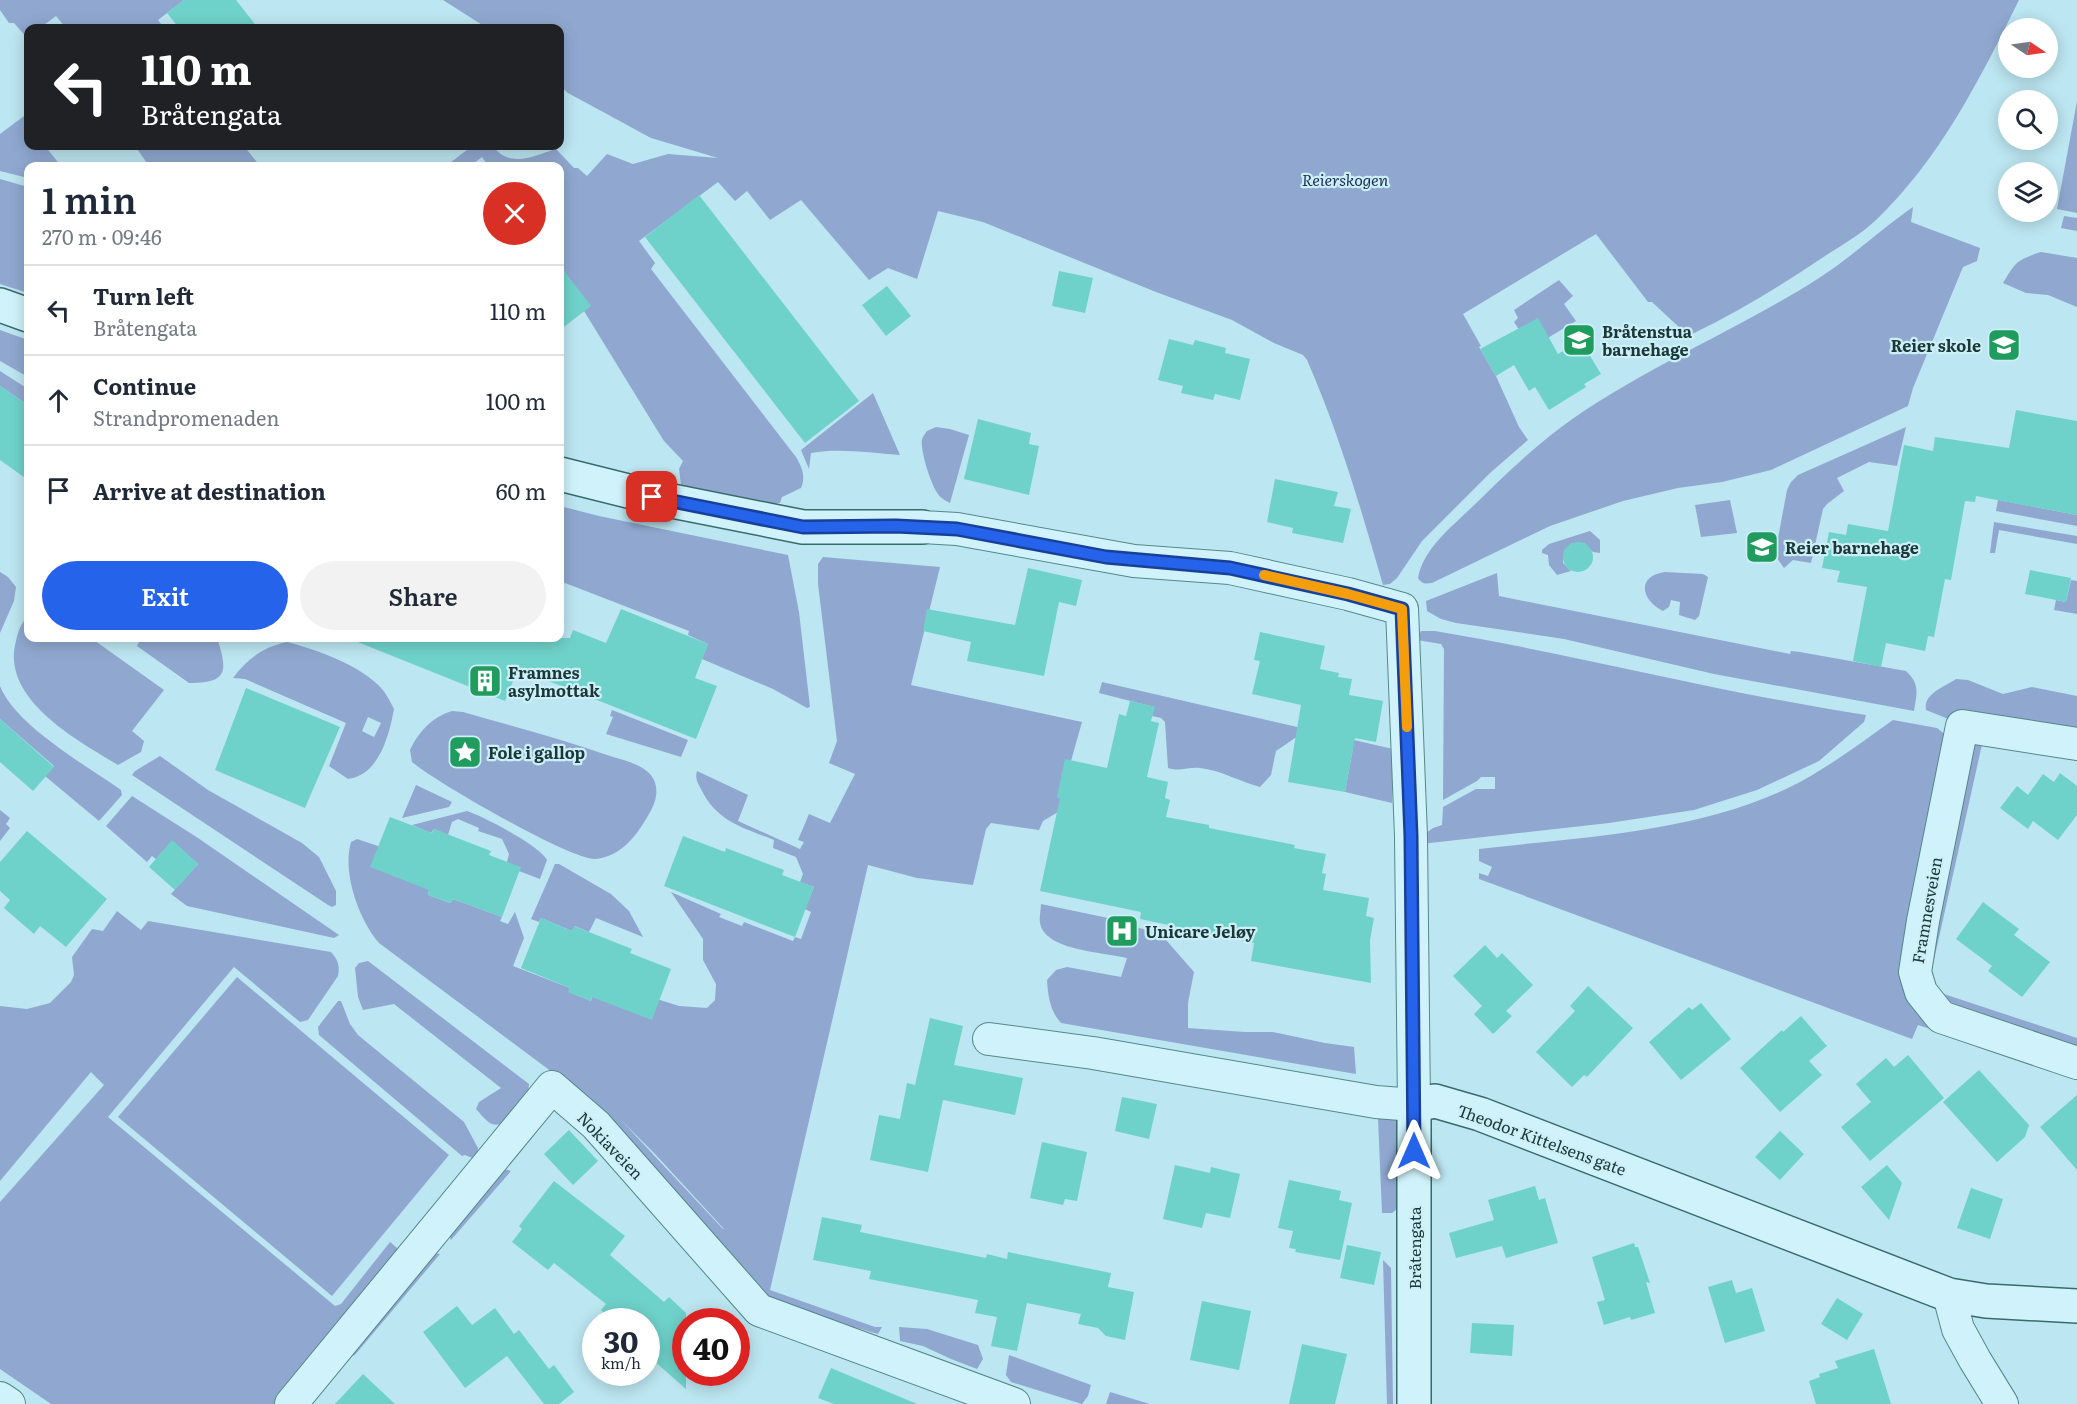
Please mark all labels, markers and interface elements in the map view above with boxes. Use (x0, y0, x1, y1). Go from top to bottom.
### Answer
north arrow (1998, 18, 2058, 78)
map controls (1998, 18, 2058, 222)
text: 110 m (141, 36, 252, 98)
icon: left (42, 48, 120, 126)
button: search (1998, 90, 2058, 150)
text: Bråtengata (141, 93, 281, 133)
button: layers (1998, 162, 2058, 222)
park label: Reierskogen (1302, 167, 1389, 191)
text: 1 min (42, 172, 137, 225)
button: close (483, 182, 546, 245)
text: 270 m · 09:46 (42, 221, 162, 251)
text: Turn left (93, 279, 194, 312)
icon: left (42, 294, 75, 327)
text: 110 m (490, 294, 546, 327)
text: Bråtengata (93, 312, 197, 342)
place label: Bråtenstua barnehage (1602, 319, 1693, 361)
school or university icon: Bråtenstua barnehage (1561, 322, 1597, 358)
school or university icon: Reier skole (1986, 327, 2022, 363)
place label: Reier skole (1891, 333, 1981, 357)
text: Continue (93, 369, 196, 402)
icon: ahead (42, 384, 75, 417)
text: 100 m (486, 384, 546, 417)
text: Strandpromenaden (93, 402, 279, 432)
pin (626, 471, 677, 522)
icon: arrive (42, 474, 75, 507)
text: Arrive at destination (93, 474, 326, 507)
text: 60 m (496, 474, 546, 507)
icon: arrive (635, 480, 668, 513)
school or university icon: Reier barnehage (1744, 529, 1780, 565)
place label: Reier barnehage (1785, 535, 1919, 559)
button: Exit (42, 561, 288, 630)
button: Share (300, 561, 546, 630)
place label: Framnes asylmottak (508, 660, 600, 702)
building icon: Framnes asylmottak (467, 663, 503, 699)
place icon: Fole i gallop (447, 734, 483, 770)
place label: Fole i gallop (488, 740, 585, 764)
street label: Framnesveien (1905, 854, 1947, 965)
hospital icon: Unicare Jeløy (1104, 913, 1140, 949)
place label: Unicare Jeløy (1145, 919, 1256, 943)
street label: Theodor Kittelsens gate (1454, 1097, 1630, 1181)
street label: Nokiaveien (572, 1106, 650, 1185)
position arrow (1382, 1119, 1446, 1183)
street label: Bråtengata (1402, 1206, 1426, 1290)
speed limit sign: 40 (672, 1308, 750, 1386)
text: 30 (603, 1318, 639, 1362)
text: km/h (601, 1351, 641, 1374)

